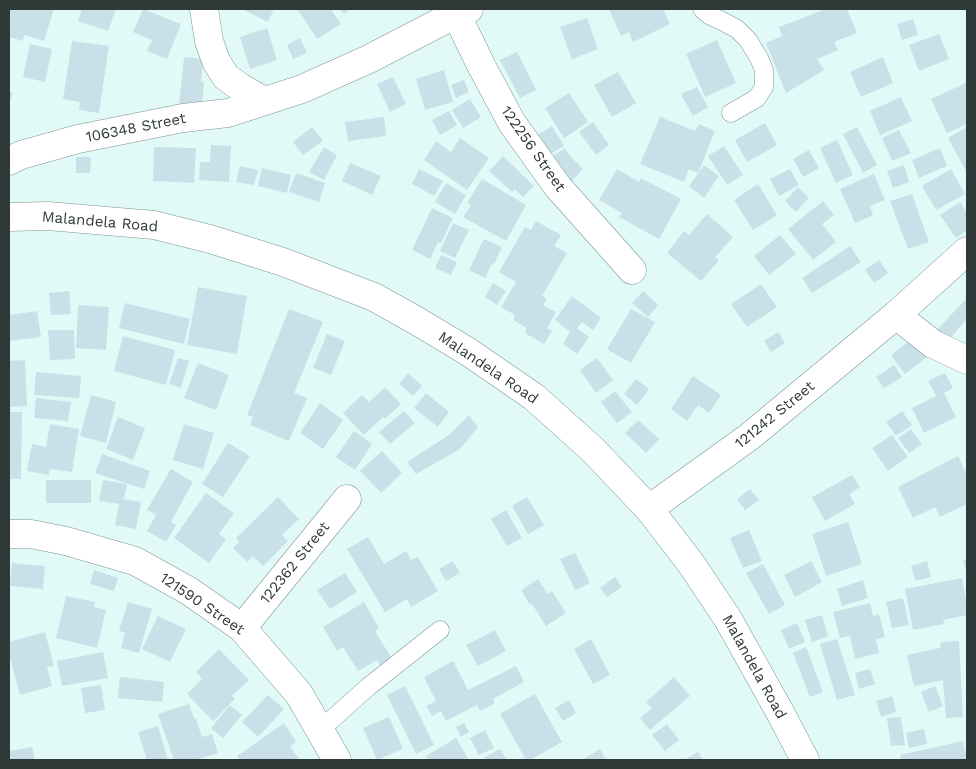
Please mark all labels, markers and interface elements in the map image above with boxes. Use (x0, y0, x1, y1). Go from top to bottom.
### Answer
street label: 122256 Street (497, 103, 569, 195)
street label: 106348 Street (84, 109, 188, 147)
street label: Malandela Road (41, 208, 159, 236)
street label: Malandela Road (435, 328, 541, 408)
street label: 121242 Street (732, 378, 818, 452)
street label: 122362 Street (256, 518, 334, 608)
street label: 121590 Street (156, 569, 248, 639)
street label: Malandela Road (718, 612, 790, 722)

